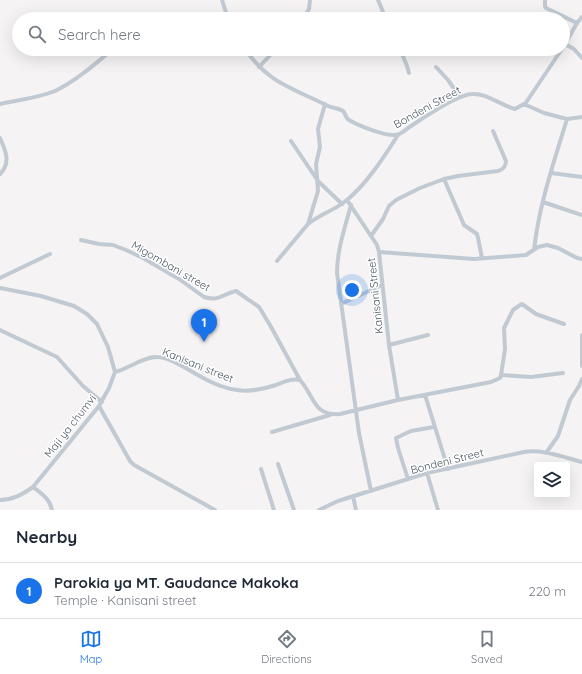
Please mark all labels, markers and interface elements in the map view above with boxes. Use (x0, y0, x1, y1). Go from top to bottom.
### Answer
search box (12, 12, 570, 56)
icon: search (26, 23, 48, 45)
text: Search here (58, 25, 141, 44)
street label: Bondeni Street (391, 83, 463, 131)
street label: Migombani street (129, 238, 213, 294)
street label: Kanisani Street (364, 257, 386, 335)
your location (342, 280, 362, 300)
pin: 1 (191, 309, 217, 342)
street label: Kanisani street (160, 344, 236, 386)
street label: Maji ya chumvi (41, 392, 99, 460)
street label: Bondeni Street (409, 445, 485, 477)
map controls (534, 462, 570, 498)
button: layers (534, 462, 570, 498)
text: Nearby (16, 526, 77, 547)
text: Parokia ya MT. Gaudance Makoka (54, 573, 299, 592)
text: 1 (26, 583, 32, 599)
text: 220 m (528, 583, 566, 599)
text: Temple · Kanisani street (54, 592, 196, 608)
tab: Map (80, 628, 102, 666)
tab: Directions (261, 628, 312, 666)
tab: Saved (471, 628, 502, 666)

